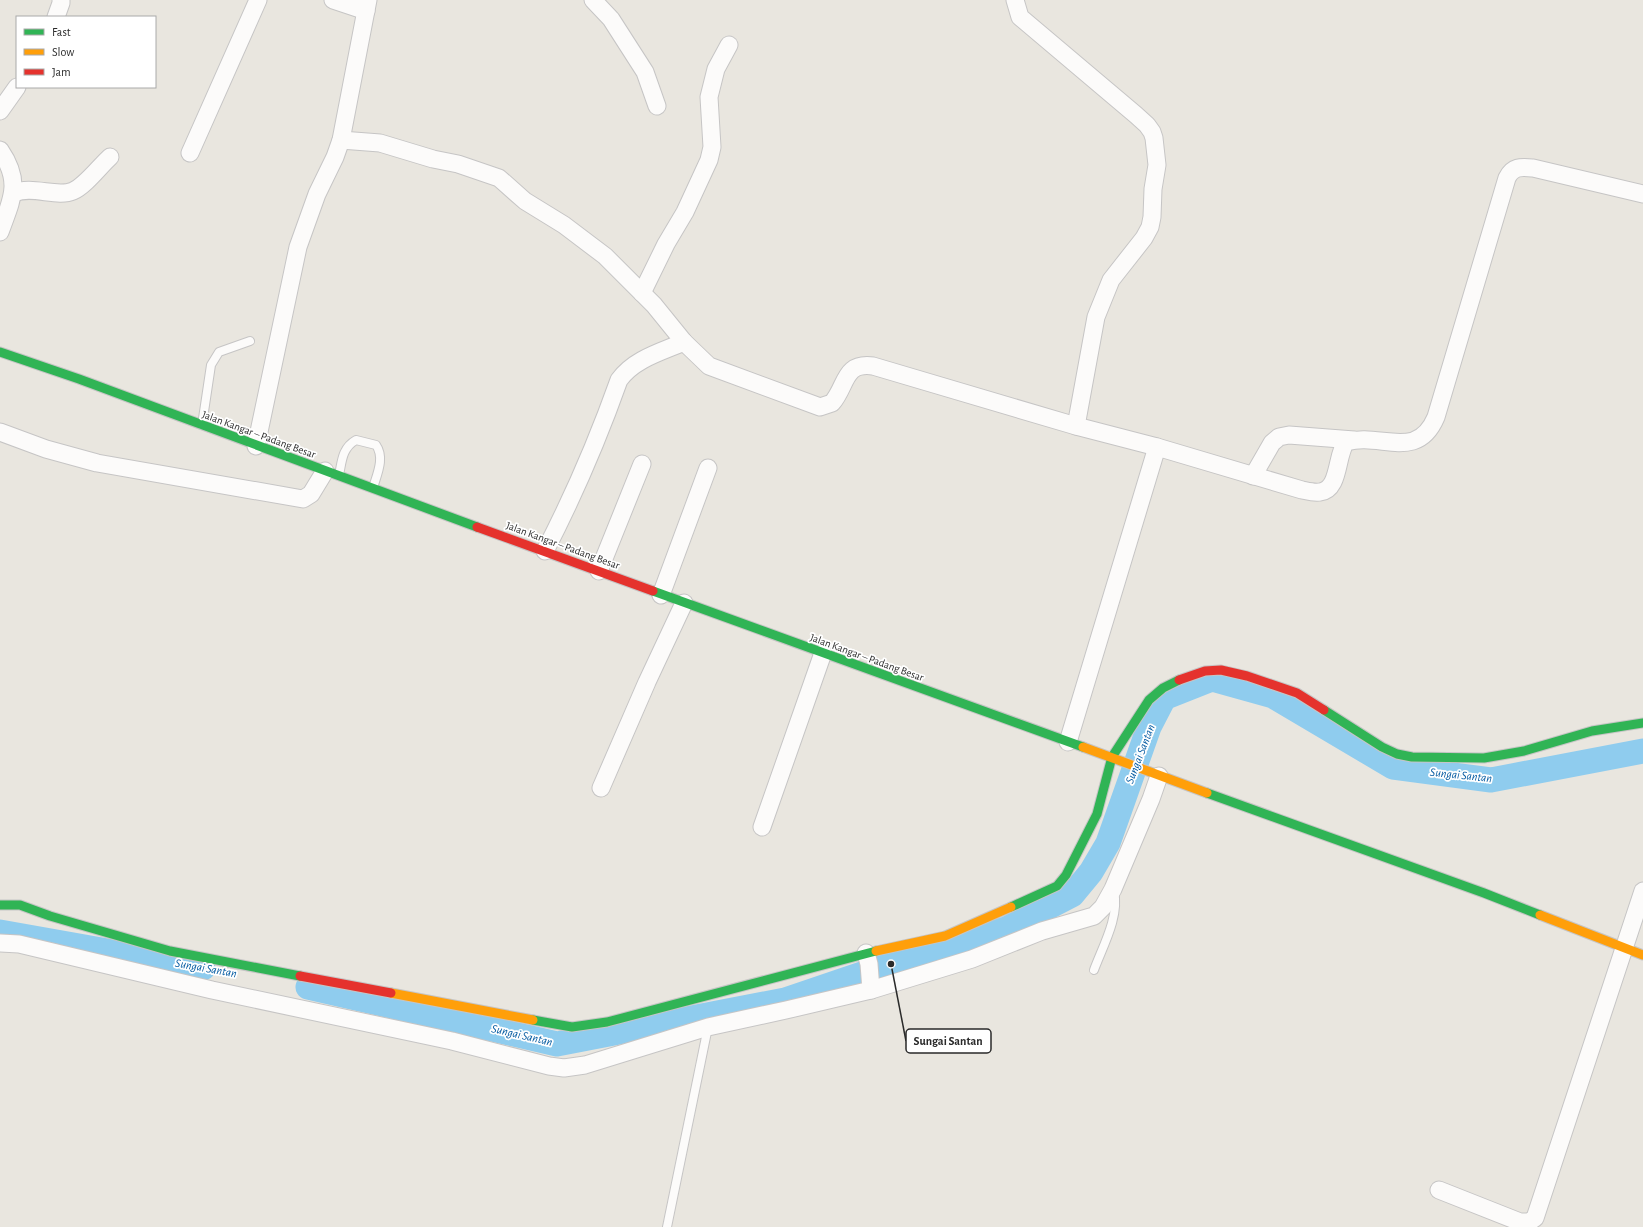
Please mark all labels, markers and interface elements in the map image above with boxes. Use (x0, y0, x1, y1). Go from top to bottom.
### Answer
legend (16, 16, 156, 88)
text: Fast (52, 26, 71, 38)
text: Slow (52, 46, 74, 58)
text: Jam (52, 66, 71, 78)
street label: Jalan Kangar – Padang Besar (201, 409, 318, 460)
street label: Jalan Kangar – Padang Besar (505, 520, 622, 571)
street label: Jalan Kangar – Padang Besar (809, 632, 926, 683)
water label: Sungai Santan (1123, 723, 1157, 785)
water label: Sungai Santan (1429, 766, 1493, 784)
water label: Sungai Santan (174, 957, 238, 979)
water label: Sungai Santan (490, 1022, 554, 1048)
callout: Sungai Santan (906, 1029, 991, 1053)
text: Sungai Santan (913, 1035, 983, 1047)

